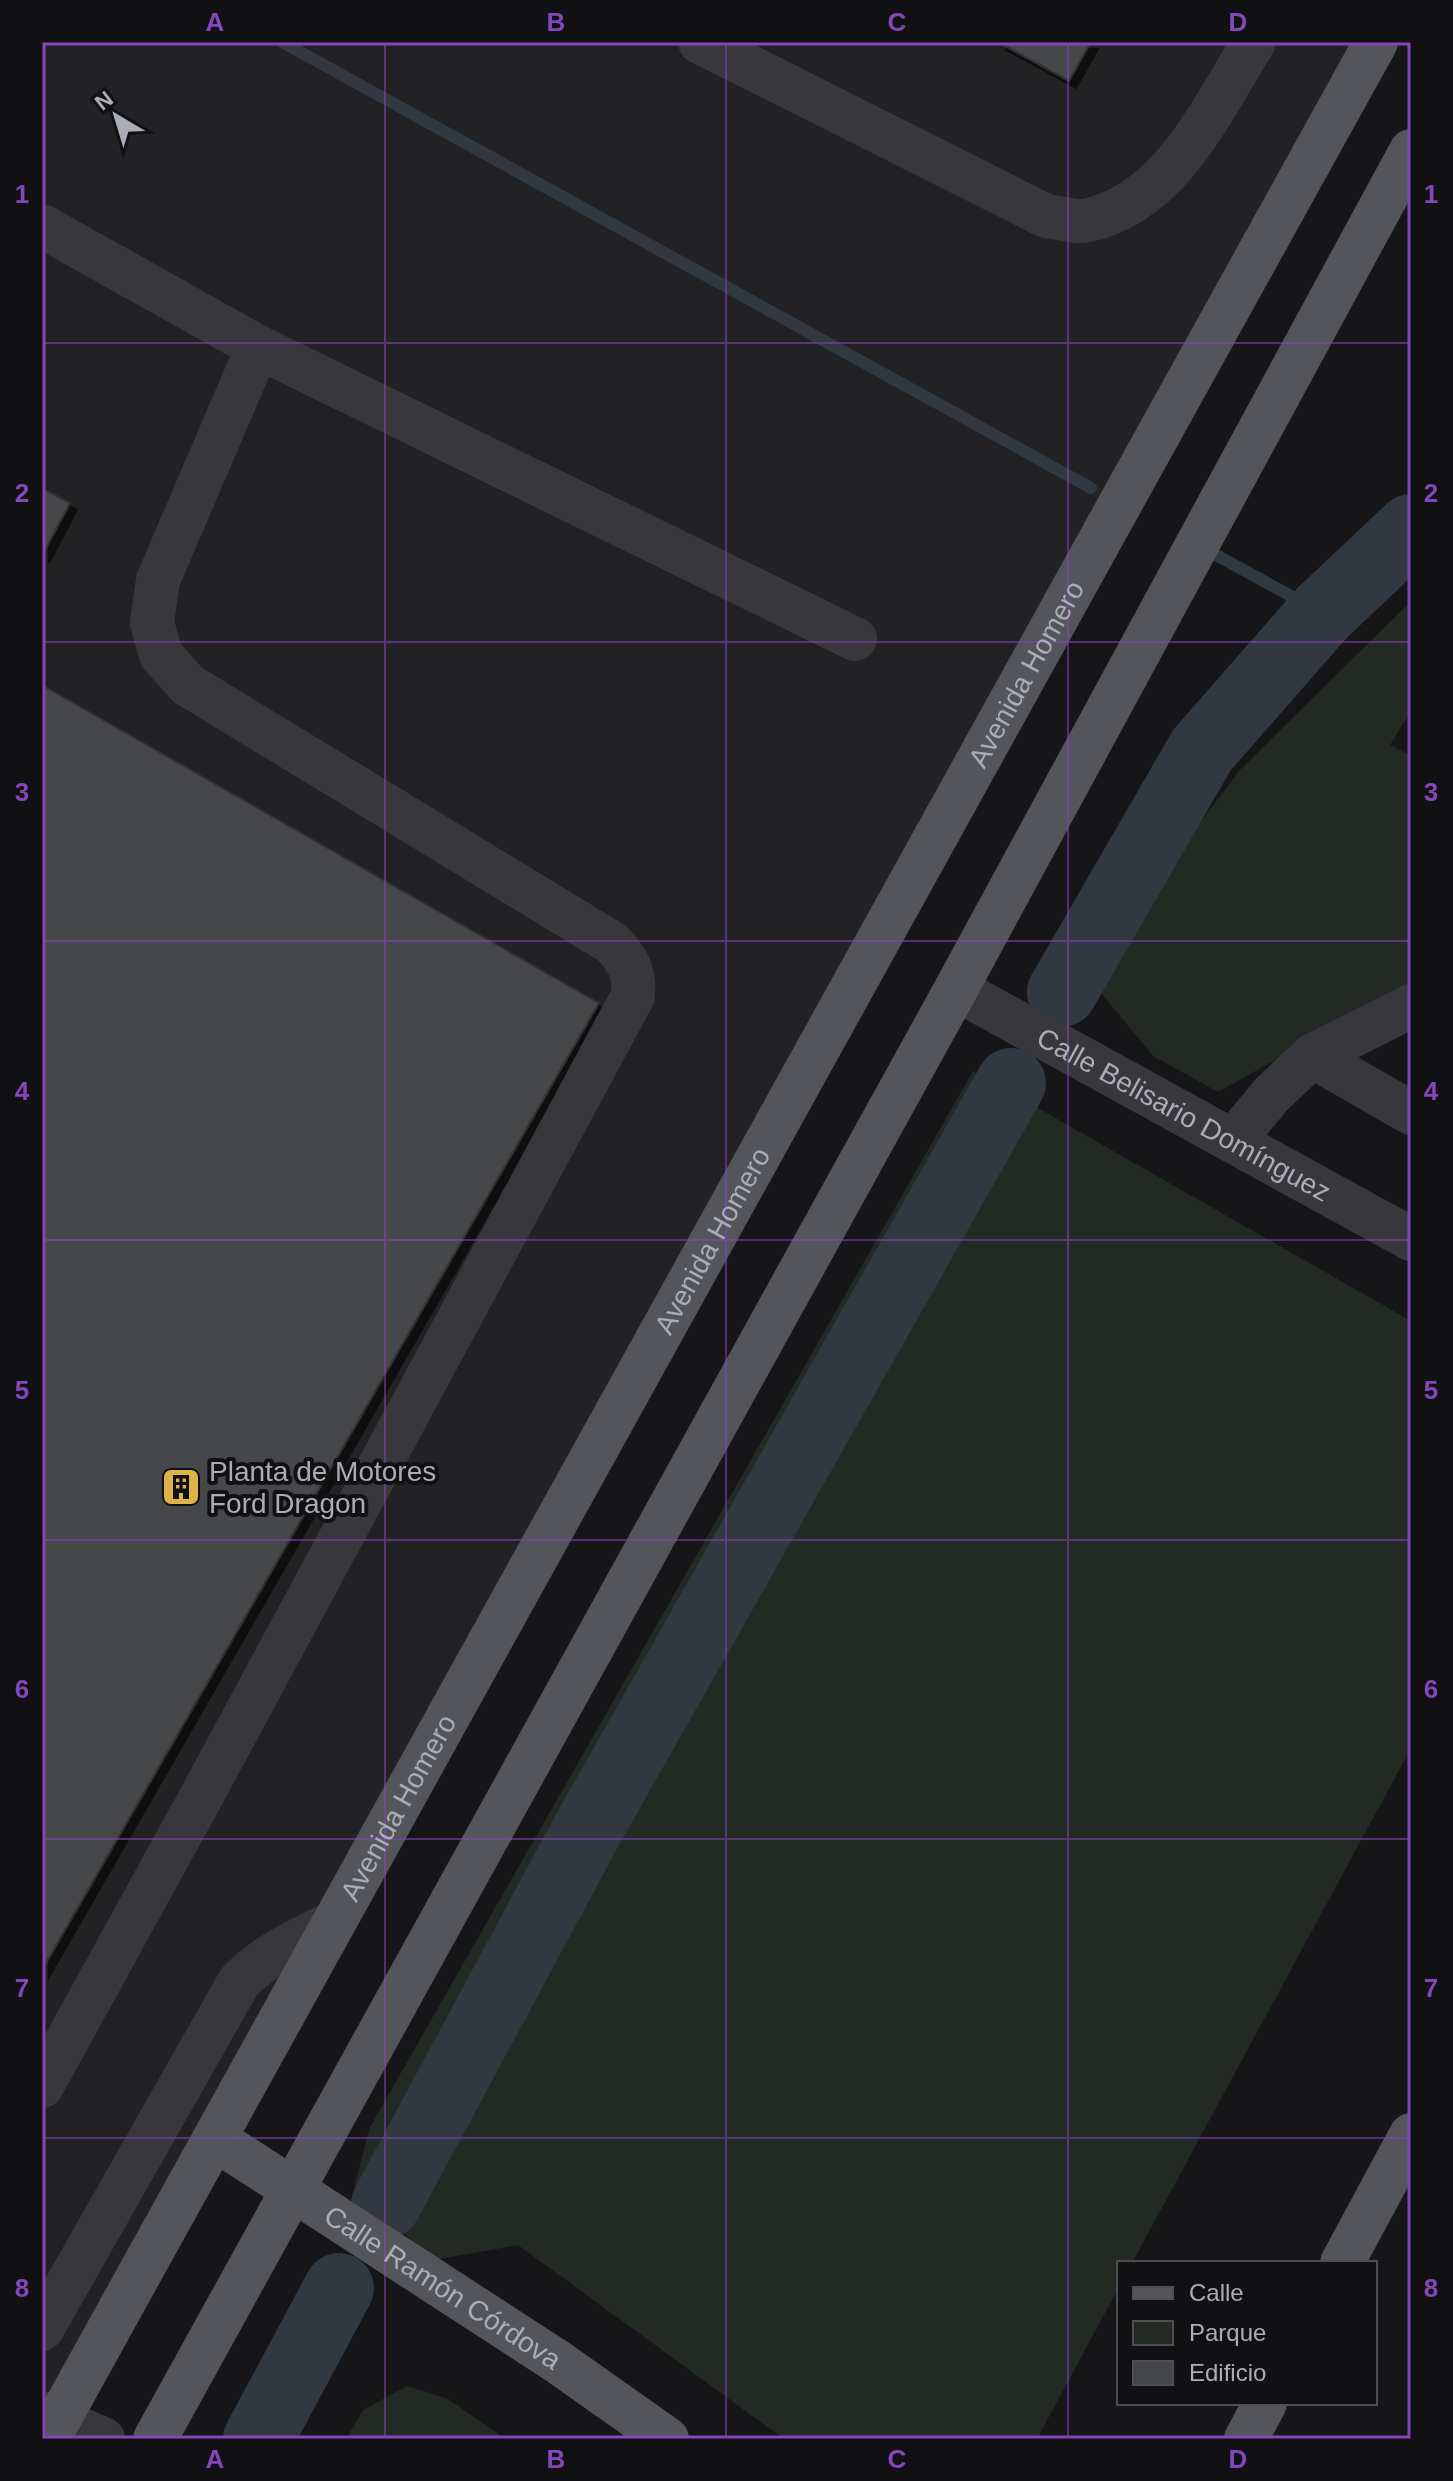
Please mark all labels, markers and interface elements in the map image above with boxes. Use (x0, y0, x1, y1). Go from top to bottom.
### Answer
text: A (206, 7, 225, 37)
text: B (547, 7, 565, 37)
text: C (888, 7, 907, 37)
text: D (1229, 7, 1247, 37)
north arrow (76, 76, 156, 156)
text: N (90, 86, 118, 115)
text: 1 (15, 179, 29, 209)
text: 1 (1424, 179, 1438, 209)
text: 2 (15, 478, 29, 508)
text: 2 (1424, 478, 1438, 508)
street label: Avenida Homero (962, 575, 1090, 772)
text: 3 (15, 777, 29, 807)
text: 3 (1424, 777, 1438, 807)
street label: Calle Belisario Domínguez (1032, 1021, 1336, 1207)
text: 4 (15, 1076, 30, 1106)
text: 4 (1424, 1076, 1439, 1106)
street label: Avenida Homero (648, 1142, 776, 1339)
text: 5 (15, 1375, 29, 1405)
text: 5 (1424, 1375, 1438, 1405)
place label: Planta de Motores Ford Dragon (209, 1456, 436, 1519)
building icon: Planta de Motores Ford Dragon (160, 1466, 202, 1508)
text: 6 (15, 1674, 29, 1704)
text: 6 (1424, 1674, 1438, 1704)
street label: Avenida Homero (334, 1709, 462, 1906)
text: 7 (15, 1973, 29, 2003)
text: 7 (1424, 1973, 1438, 2003)
street label: Calle Ramón Córdova (319, 2199, 567, 2376)
legend (1117, 2261, 1377, 2405)
text: 8 (15, 2273, 29, 2303)
text: 8 (1424, 2273, 1438, 2303)
text: Calle (1189, 2279, 1244, 2306)
text: Parque (1189, 2319, 1266, 2346)
text: Edificio (1189, 2359, 1266, 2386)
text: A (206, 2444, 225, 2474)
text: B (547, 2444, 565, 2474)
text: C (888, 2444, 907, 2474)
text: D (1229, 2444, 1247, 2474)

